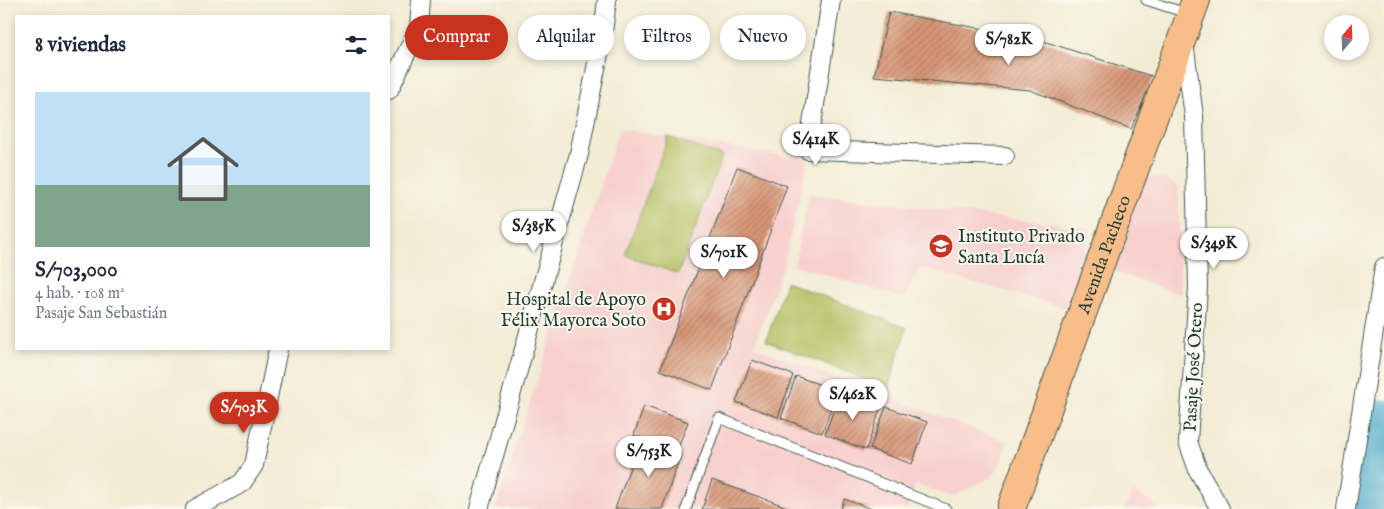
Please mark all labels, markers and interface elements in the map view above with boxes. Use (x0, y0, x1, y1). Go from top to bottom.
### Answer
chip: Comprar (405, 15, 508, 60)
chip: Alquilar (518, 15, 614, 60)
chip: Filtros (624, 15, 710, 60)
chip: Nuevo (720, 15, 806, 60)
north arrow (1324, 15, 1369, 60)
map controls (1324, 15, 1369, 60)
pin: S/782K (968, 23, 1050, 66)
text: S/782K (986, 30, 1032, 50)
icon: filters (342, 31, 370, 59)
text: 8 viviendas (35, 32, 126, 59)
icon: home (158, 124, 248, 214)
pin: S/414K (775, 124, 857, 166)
text: S/414K (793, 130, 839, 150)
street label: Avenida Pacheco (1073, 192, 1137, 318)
pin: S/385K (493, 210, 575, 253)
text: S/385K (512, 217, 556, 237)
place label: Instituto Privado Santa Lucía (958, 226, 1085, 270)
pin: S/349K (1173, 228, 1255, 270)
school or university icon: Instituto Privado Santa Lucía (928, 233, 954, 259)
text: S/349K (1191, 234, 1237, 254)
pin: S/701K (683, 236, 765, 279)
text: S/701K (701, 243, 747, 263)
text: S/703,000 (35, 257, 117, 284)
text: 4 hab. · 108 m² (35, 284, 125, 304)
place label: Hospital de Apoyo Félix Mayorca Soto (501, 289, 646, 333)
hospital icon: Hospital de Apoyo Félix Mayorca Soto (651, 296, 677, 322)
street label: Pasaje José Otero (1180, 302, 1209, 432)
text: Pasaje San Sebastián (35, 304, 167, 324)
pin: S/462K (812, 378, 894, 421)
text: S/462K (830, 385, 876, 405)
pin: S/703K (203, 392, 285, 434)
text: S/703K (221, 398, 267, 418)
pin: S/753K (608, 436, 690, 478)
text: S/753K (627, 442, 671, 462)

